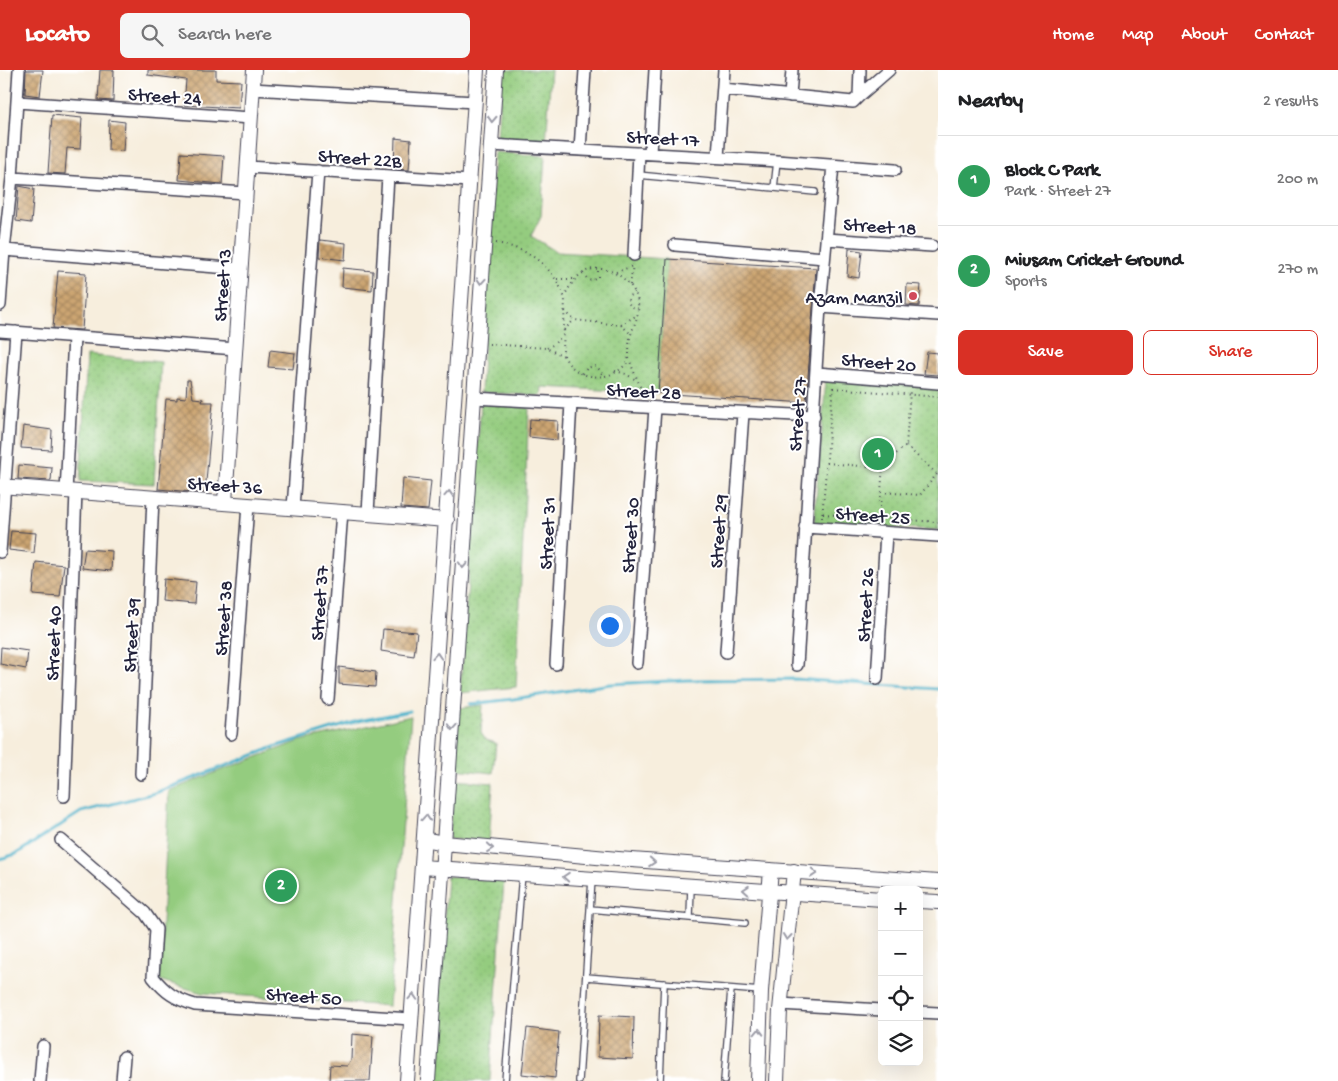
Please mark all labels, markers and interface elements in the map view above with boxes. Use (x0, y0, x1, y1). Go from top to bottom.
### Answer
search box (120, 13, 470, 58)
text: Locato (25, 21, 90, 50)
icon: search (138, 21, 166, 49)
text: Search here (178, 24, 272, 47)
text: Home (1052, 25, 1094, 46)
text: Map (1122, 25, 1153, 46)
text: About (1181, 25, 1227, 46)
text: Contact (1255, 25, 1313, 46)
street label: Street 24 (127, 84, 202, 113)
text: Nearby (958, 90, 1023, 115)
text: 2 results (1263, 93, 1318, 112)
one-way arrow (487, 115, 497, 123)
street label: Street 17 (626, 127, 701, 154)
street label: Street 22B (317, 146, 403, 175)
text: Block C Park (1005, 160, 1099, 183)
text: 1 (971, 171, 977, 190)
text: 200 m (1277, 171, 1318, 190)
text: Park · Street 27 (1005, 183, 1111, 202)
street label: Street 18 (842, 214, 917, 243)
street label: Street 13 (210, 248, 239, 322)
text: Miusam Cricket Ground (1005, 250, 1183, 273)
text: 2 (970, 261, 978, 280)
text: 270 m (1278, 261, 1318, 280)
text: Sports (1005, 273, 1047, 292)
one-way arrow (476, 277, 487, 285)
place label: Azam Manzil (805, 288, 903, 311)
marker: Azam Manzil (907, 290, 919, 302)
button: Save (958, 330, 1133, 375)
button: Share (1143, 330, 1318, 375)
street label: Street 20 (840, 350, 917, 379)
street label: Street 27 (785, 375, 814, 452)
street label: Street 28 (606, 380, 682, 407)
pin: 1 (862, 435, 894, 473)
street label: Street 36 (187, 473, 263, 502)
one-way arrow (443, 489, 454, 497)
street label: Street 29 (706, 493, 735, 569)
street label: Street 31 (536, 496, 563, 570)
street label: Street 30 (618, 496, 647, 574)
street label: Street 25 (835, 503, 911, 532)
one-way arrow (457, 561, 468, 569)
street label: Street 37 (307, 564, 336, 641)
street label: Street 26 (854, 567, 881, 643)
street label: Street 38 (211, 580, 240, 657)
street label: Street 39 (120, 597, 147, 673)
street label: Street 40 (43, 605, 68, 681)
your location (597, 613, 623, 639)
one-way arrow (432, 652, 443, 660)
one-way arrow (447, 724, 458, 732)
one-way arrow (420, 814, 431, 822)
one-way arrow (486, 842, 494, 853)
one-way arrow (648, 856, 656, 867)
pin: 2 (265, 867, 297, 905)
one-way arrow (810, 867, 818, 878)
one-way arrow (562, 872, 570, 883)
one-way arrow (742, 885, 750, 896)
map controls (878, 886, 923, 1066)
button: + (878, 886, 923, 931)
button: − (878, 931, 923, 976)
one-way arrow (782, 933, 793, 941)
button: locate (878, 976, 923, 1021)
street label: Street 50 (265, 984, 343, 1013)
one-way arrow (407, 993, 418, 1001)
button: layers (878, 1021, 923, 1066)
one-way arrow (754, 1028, 765, 1036)

